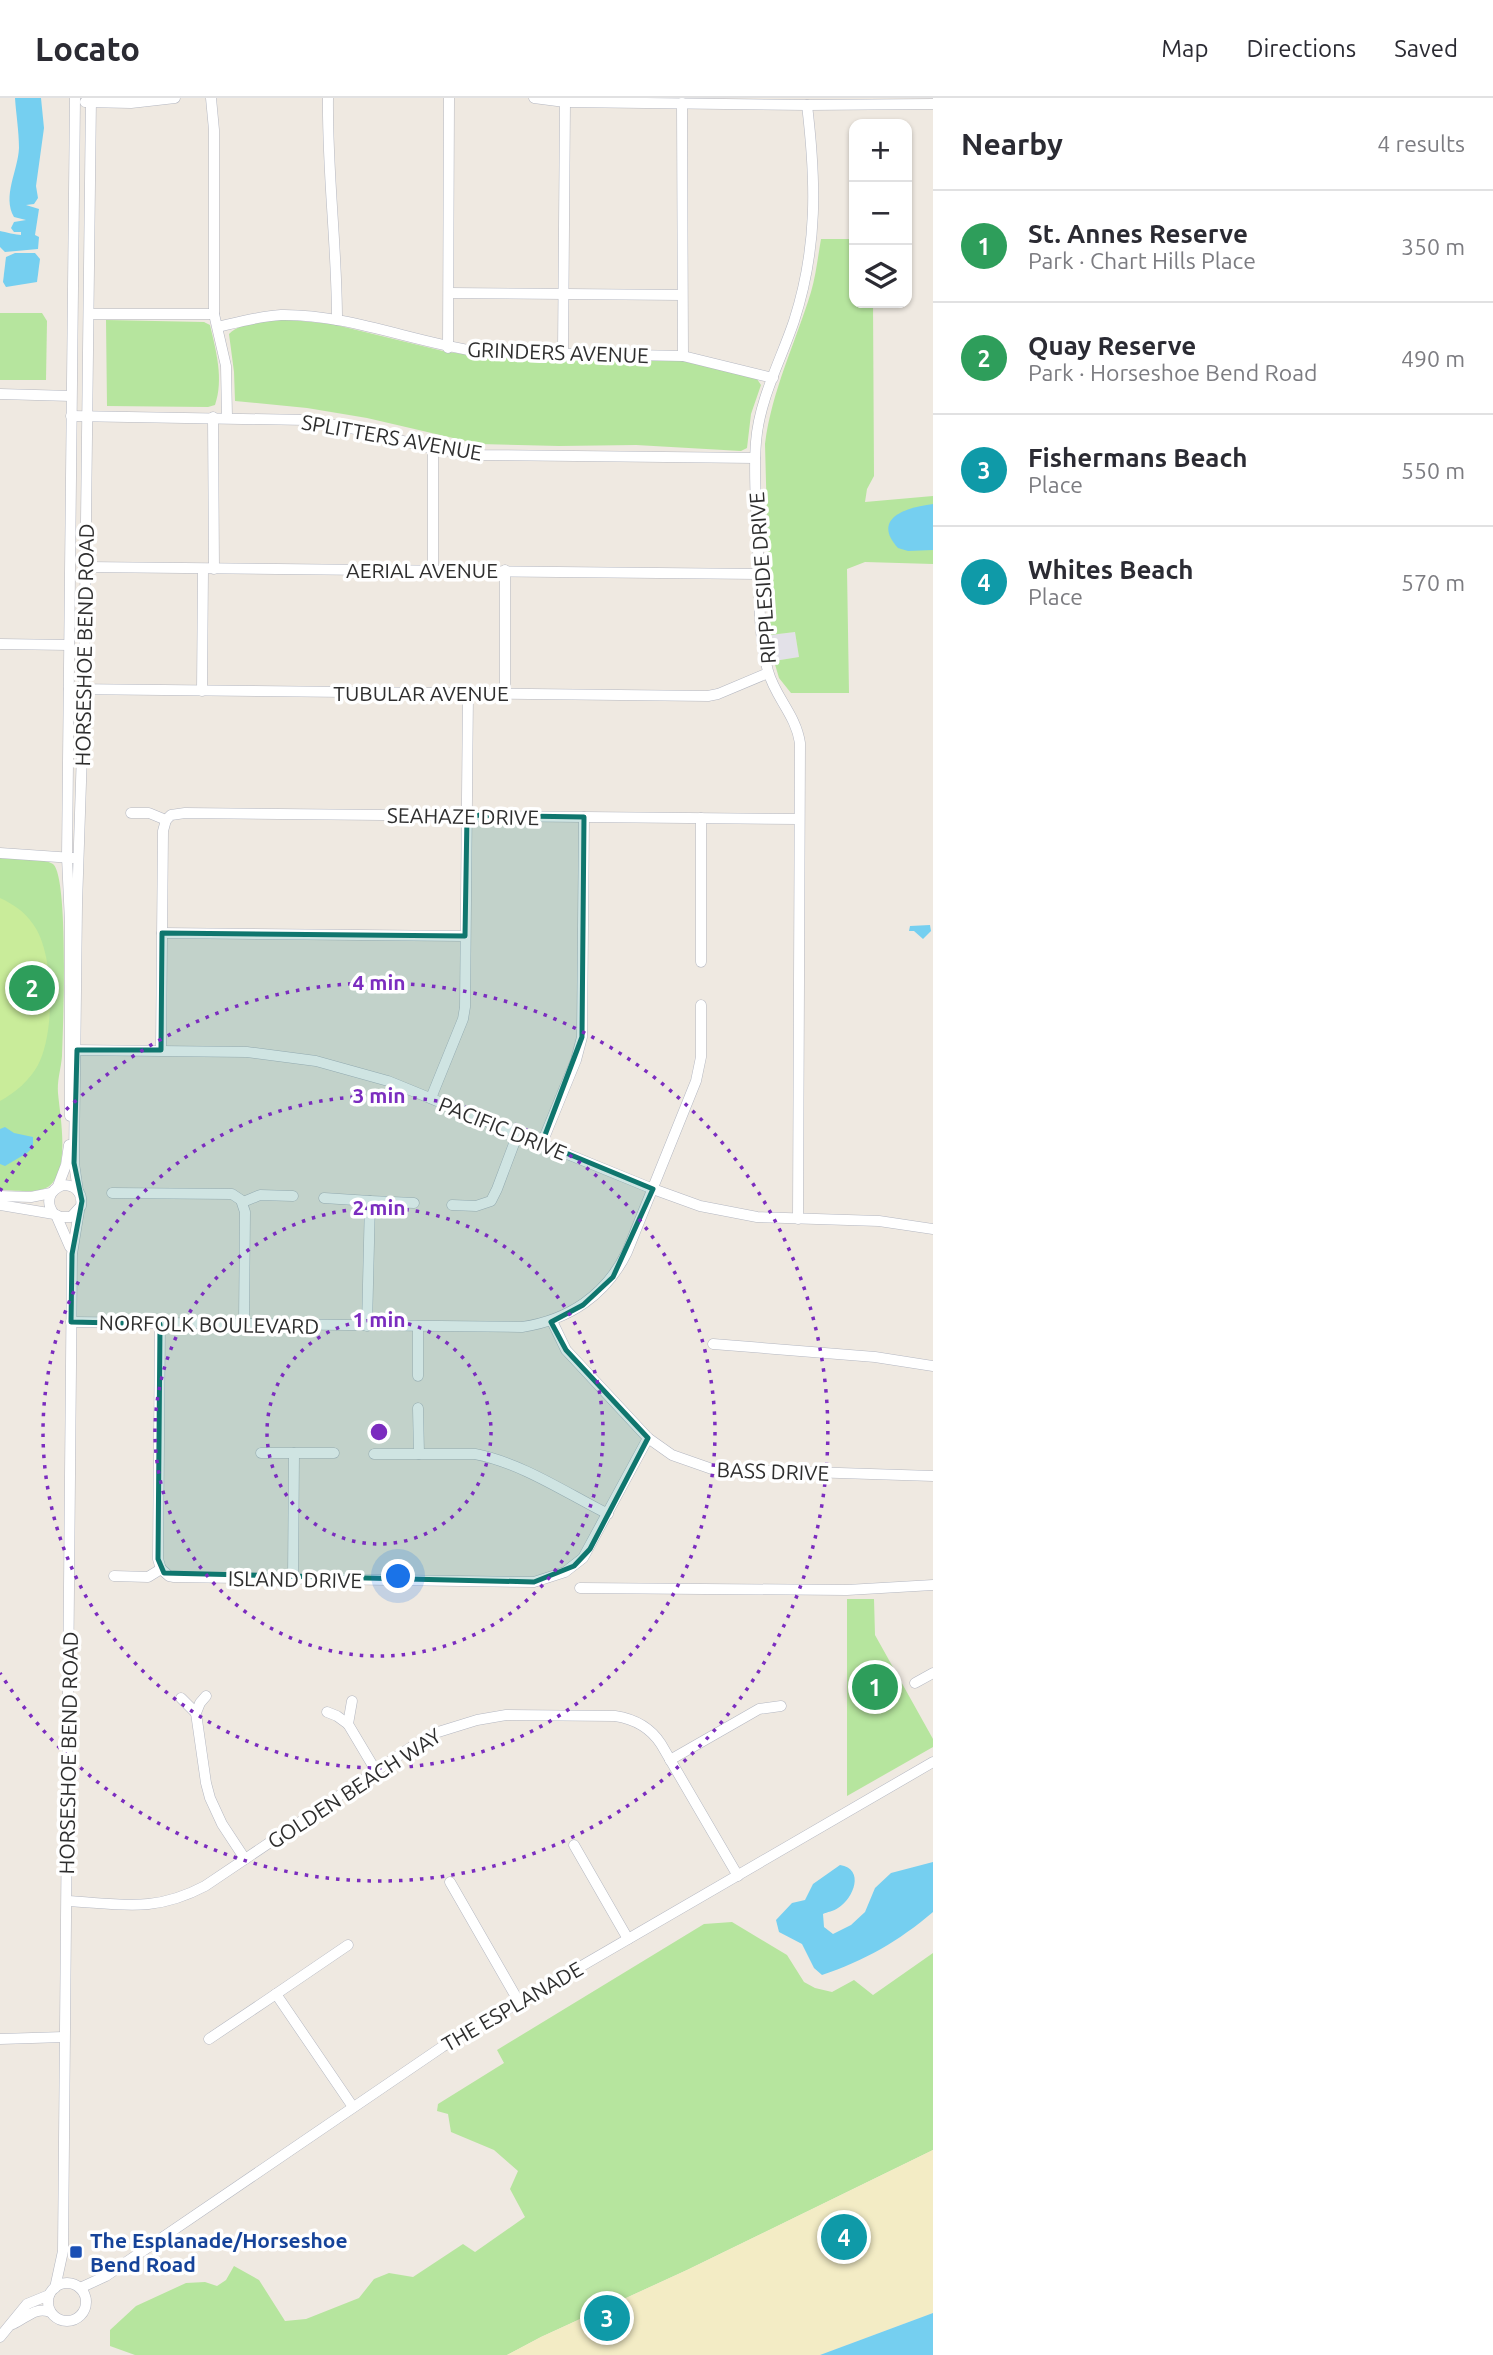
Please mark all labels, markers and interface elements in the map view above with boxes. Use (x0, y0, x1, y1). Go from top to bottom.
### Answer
text: Locato (35, 30, 140, 67)
text: Map (1161, 35, 1208, 62)
text: Directions (1246, 35, 1356, 62)
text: Saved (1394, 35, 1458, 62)
map controls (849, 119, 912, 308)
button: + (849, 119, 912, 182)
text: Nearby (961, 127, 1063, 161)
text: 4 results (1377, 131, 1465, 156)
button: − (849, 182, 912, 245)
text: St. Annes Reserve (1028, 219, 1248, 248)
text: 1 (978, 234, 990, 259)
text: 350 m (1401, 234, 1465, 259)
button: layers (849, 245, 912, 308)
text: Park · Chart Hills Place (1028, 248, 1256, 273)
text: Quay Reserve (1028, 331, 1196, 360)
street label: GRINDERS AVENUE (467, 337, 649, 367)
text: 2 (978, 346, 990, 371)
text: 490 m (1401, 346, 1465, 371)
text: Park · Horseshoe Bend Road (1028, 360, 1317, 385)
street label: SPLITTERS AVENUE (300, 409, 484, 465)
text: Fishermans Beach (1028, 443, 1247, 472)
text: 3 (978, 458, 990, 483)
text: 550 m (1401, 458, 1465, 483)
text: Place (1028, 472, 1083, 497)
street label: RIPPLESIDE DRIVE (744, 491, 780, 665)
street label: HORSESHOE BEND ROAD (70, 523, 98, 767)
text: Whites Beach (1028, 555, 1193, 584)
street label: AERIAL AVENUE (346, 558, 498, 582)
text: 4 (978, 570, 990, 595)
text: 570 m (1401, 570, 1465, 595)
text: Place (1028, 584, 1083, 609)
street label: TUBULAR AVENUE (333, 681, 509, 705)
street label: SEAHAZE DRIVE (387, 803, 539, 829)
pin: 2 (9, 962, 55, 1014)
text: 4 min (352, 970, 406, 994)
text: 3 min (352, 1083, 406, 1107)
street label: PACIFIC DRIVE (436, 1091, 570, 1165)
text: 2 min (352, 1195, 406, 1219)
text: 1 min (352, 1307, 406, 1331)
street label: NORFOLK BOULEVARD (99, 1310, 319, 1338)
centre of rings (367, 1420, 391, 1444)
street label: BASS DRIVE (716, 1457, 830, 1485)
your location (381, 1559, 415, 1593)
street label: ISLAND DRIVE (228, 1566, 362, 1592)
street label: HORSESHOE BEND ROAD (54, 1631, 82, 1875)
pin: 1 (852, 1661, 898, 1713)
street label: GOLDEN BEACH WAY (263, 1723, 445, 1853)
street label: THE ESPLANADE (437, 1956, 587, 2056)
pin: 4 (821, 2211, 867, 2263)
place label: The Esplanade/Horseshoe Bend Road (90, 2228, 348, 2276)
marker: The Esplanade/Horseshoe Bend Road (68, 2244, 84, 2260)
pin: 3 (584, 2292, 630, 2344)

